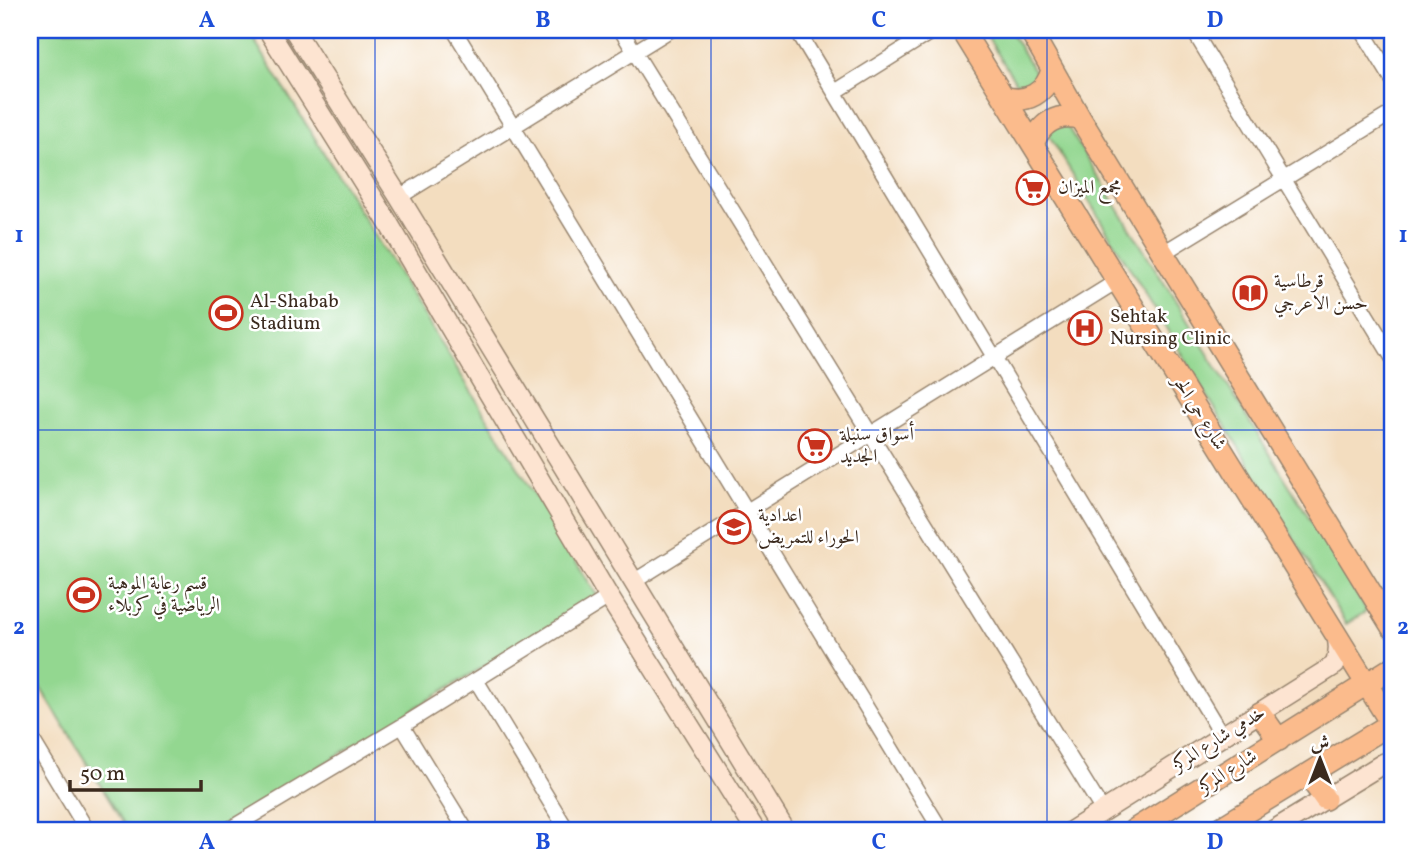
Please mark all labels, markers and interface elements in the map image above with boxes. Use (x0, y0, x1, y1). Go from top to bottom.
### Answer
text: A (199, 5, 215, 37)
text: B (535, 5, 551, 37)
text: C (872, 5, 886, 37)
text: D (1207, 5, 1224, 37)
supermarket icon: مجمع الميزان (1014, 169, 1052, 207)
place label: مجمع الميزان (1058, 175, 1122, 204)
text: 1 (14, 220, 24, 252)
text: 1 (1398, 220, 1408, 252)
place label: قرطاسية حسن الاعرجي (1274, 269, 1368, 318)
library icon: قرطاسية حسن الاعرجي (1231, 274, 1269, 312)
place label: Al-Shabab Stadium (250, 289, 339, 337)
sports icon: Al-Shabab Stadium (207, 294, 245, 332)
place label: Sehtak Nursing Clinic (1110, 304, 1231, 352)
hospital icon: Sehtak Nursing Clinic (1066, 309, 1104, 347)
street label: شارع حي الحر (1164, 369, 1232, 456)
place label: أسواق سنبلة الجديد (839, 421, 915, 470)
supermarket icon: أسواق سنبلة الجديد (796, 427, 834, 465)
place label: اعدادية الحوراء للتمريض (758, 503, 859, 551)
school or university icon: اعدادية الحوراء للتمريض (715, 508, 753, 546)
place label: قسم رعاية الموهبة الرياضية في كربلاء (108, 571, 220, 620)
sports icon: قسم رعاية الموهبة الرياضية في كربلاء (65, 576, 103, 614)
text: 2 (13, 612, 25, 644)
text: 2 (1397, 612, 1409, 644)
street label: خدمي شارع المركز (1168, 701, 1270, 777)
north arrow (1286, 724, 1356, 794)
text: ش (1311, 731, 1329, 757)
street label: شارع المركز (1195, 745, 1261, 799)
scale bar (70, 748, 201, 792)
text: 50 m (80, 760, 125, 789)
text: A (199, 827, 215, 859)
text: B (535, 827, 551, 859)
text: C (872, 827, 886, 859)
text: D (1207, 827, 1224, 859)

